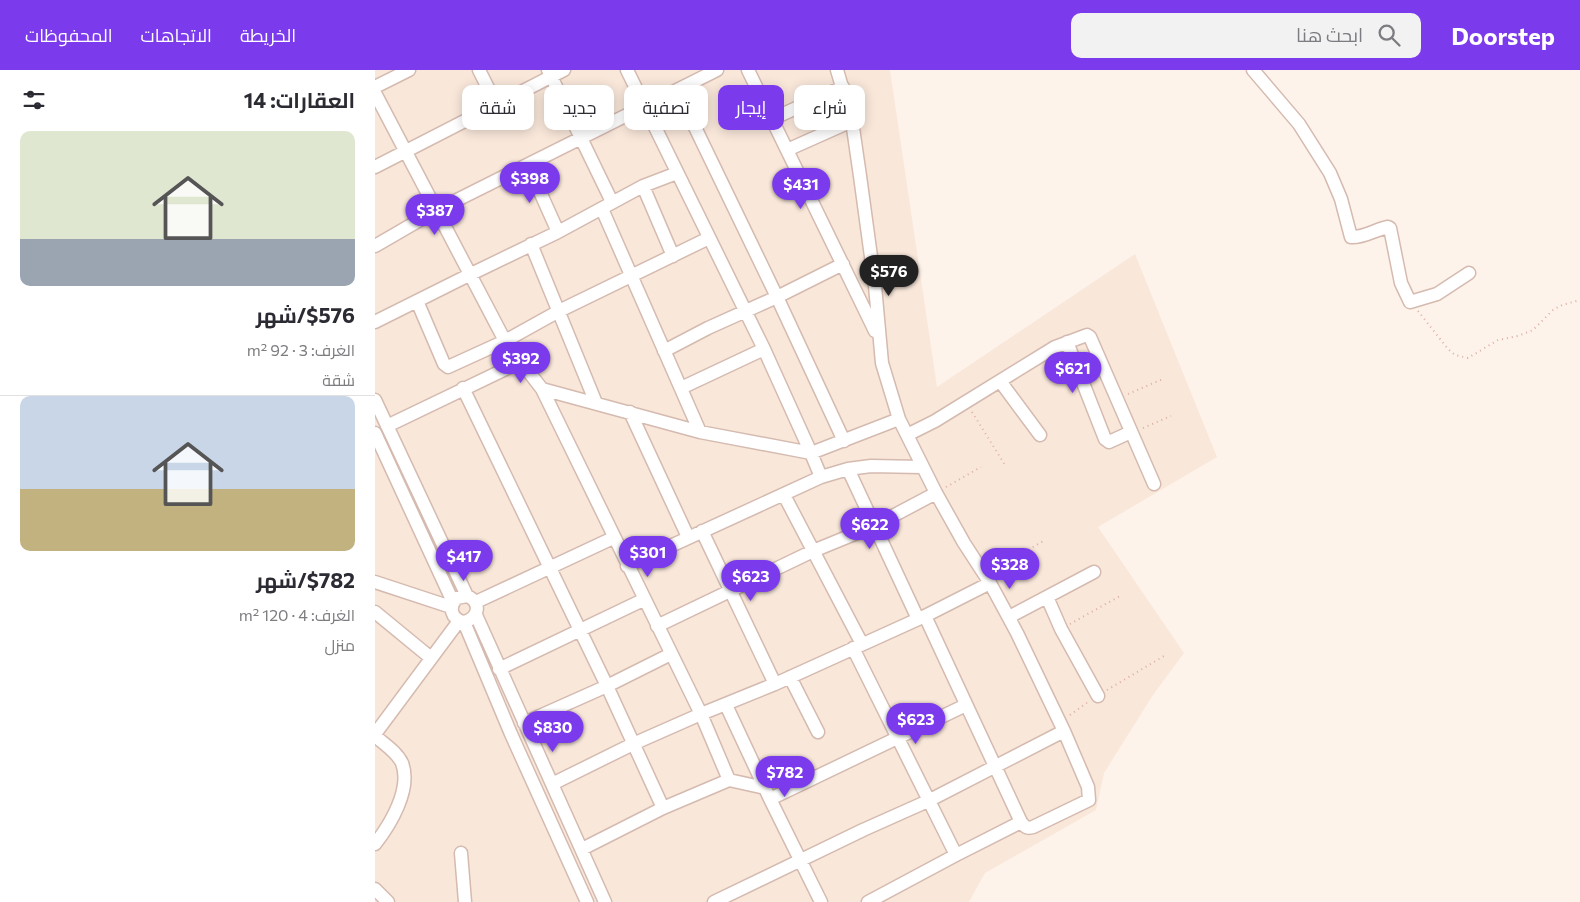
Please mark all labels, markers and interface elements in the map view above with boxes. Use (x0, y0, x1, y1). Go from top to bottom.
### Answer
search box (1071, 13, 1421, 58)
icon: search (1375, 21, 1403, 49)
text: Doorstep (1451, 21, 1555, 50)
text: ابحث هنا (1296, 23, 1363, 46)
text: المحفوظات (25, 24, 113, 46)
text: الاتجاهات (141, 24, 212, 46)
text: الخريطة (240, 24, 296, 46)
chip: شقة (462, 85, 534, 130)
chip: جديد (544, 85, 614, 130)
chip: تصفية (624, 85, 708, 130)
chip: إيجار (718, 85, 784, 130)
chip: شراء (794, 85, 865, 130)
icon: filters (20, 86, 48, 114)
text: العقارات: 14 (244, 87, 355, 112)
pin: $398 (500, 162, 560, 204)
icon: home (143, 163, 233, 253)
text: $398 (511, 168, 549, 187)
pin: $431 (771, 168, 831, 210)
text: $431 (783, 174, 819, 193)
pin: $387 (405, 194, 465, 236)
text: $387 (416, 200, 454, 219)
pin: $576 (859, 254, 919, 297)
text: $576 (870, 261, 908, 280)
text: $576/شهر (256, 302, 355, 327)
text: الغرف: 3 · 92 m² (247, 340, 355, 359)
pin: $392 (491, 342, 551, 384)
text: $392 (502, 348, 540, 367)
pin: $621 (1043, 352, 1103, 394)
text: $621 (1055, 358, 1091, 377)
text: شقة (322, 370, 355, 389)
icon: home (143, 429, 233, 519)
pin: $622 (840, 508, 900, 550)
text: $622 (851, 514, 889, 533)
pin: $301 (618, 536, 678, 578)
pin: $417 (434, 540, 494, 582)
text: $301 (630, 542, 666, 561)
text: $417 (447, 546, 481, 565)
pin: $328 (980, 548, 1040, 590)
text: $328 (991, 554, 1029, 573)
pin: $623 (721, 560, 781, 602)
text: $623 (732, 566, 770, 585)
text: $782/شهر (256, 567, 355, 592)
text: الغرف: 4 · 120 m² (239, 605, 355, 624)
text: منزل (325, 635, 355, 654)
pin: $623 (886, 702, 946, 745)
text: $623 (897, 709, 935, 728)
pin: $830 (523, 710, 583, 753)
text: $830 (534, 717, 572, 736)
pin: $782 (755, 756, 815, 798)
text: $782 (767, 762, 803, 781)

